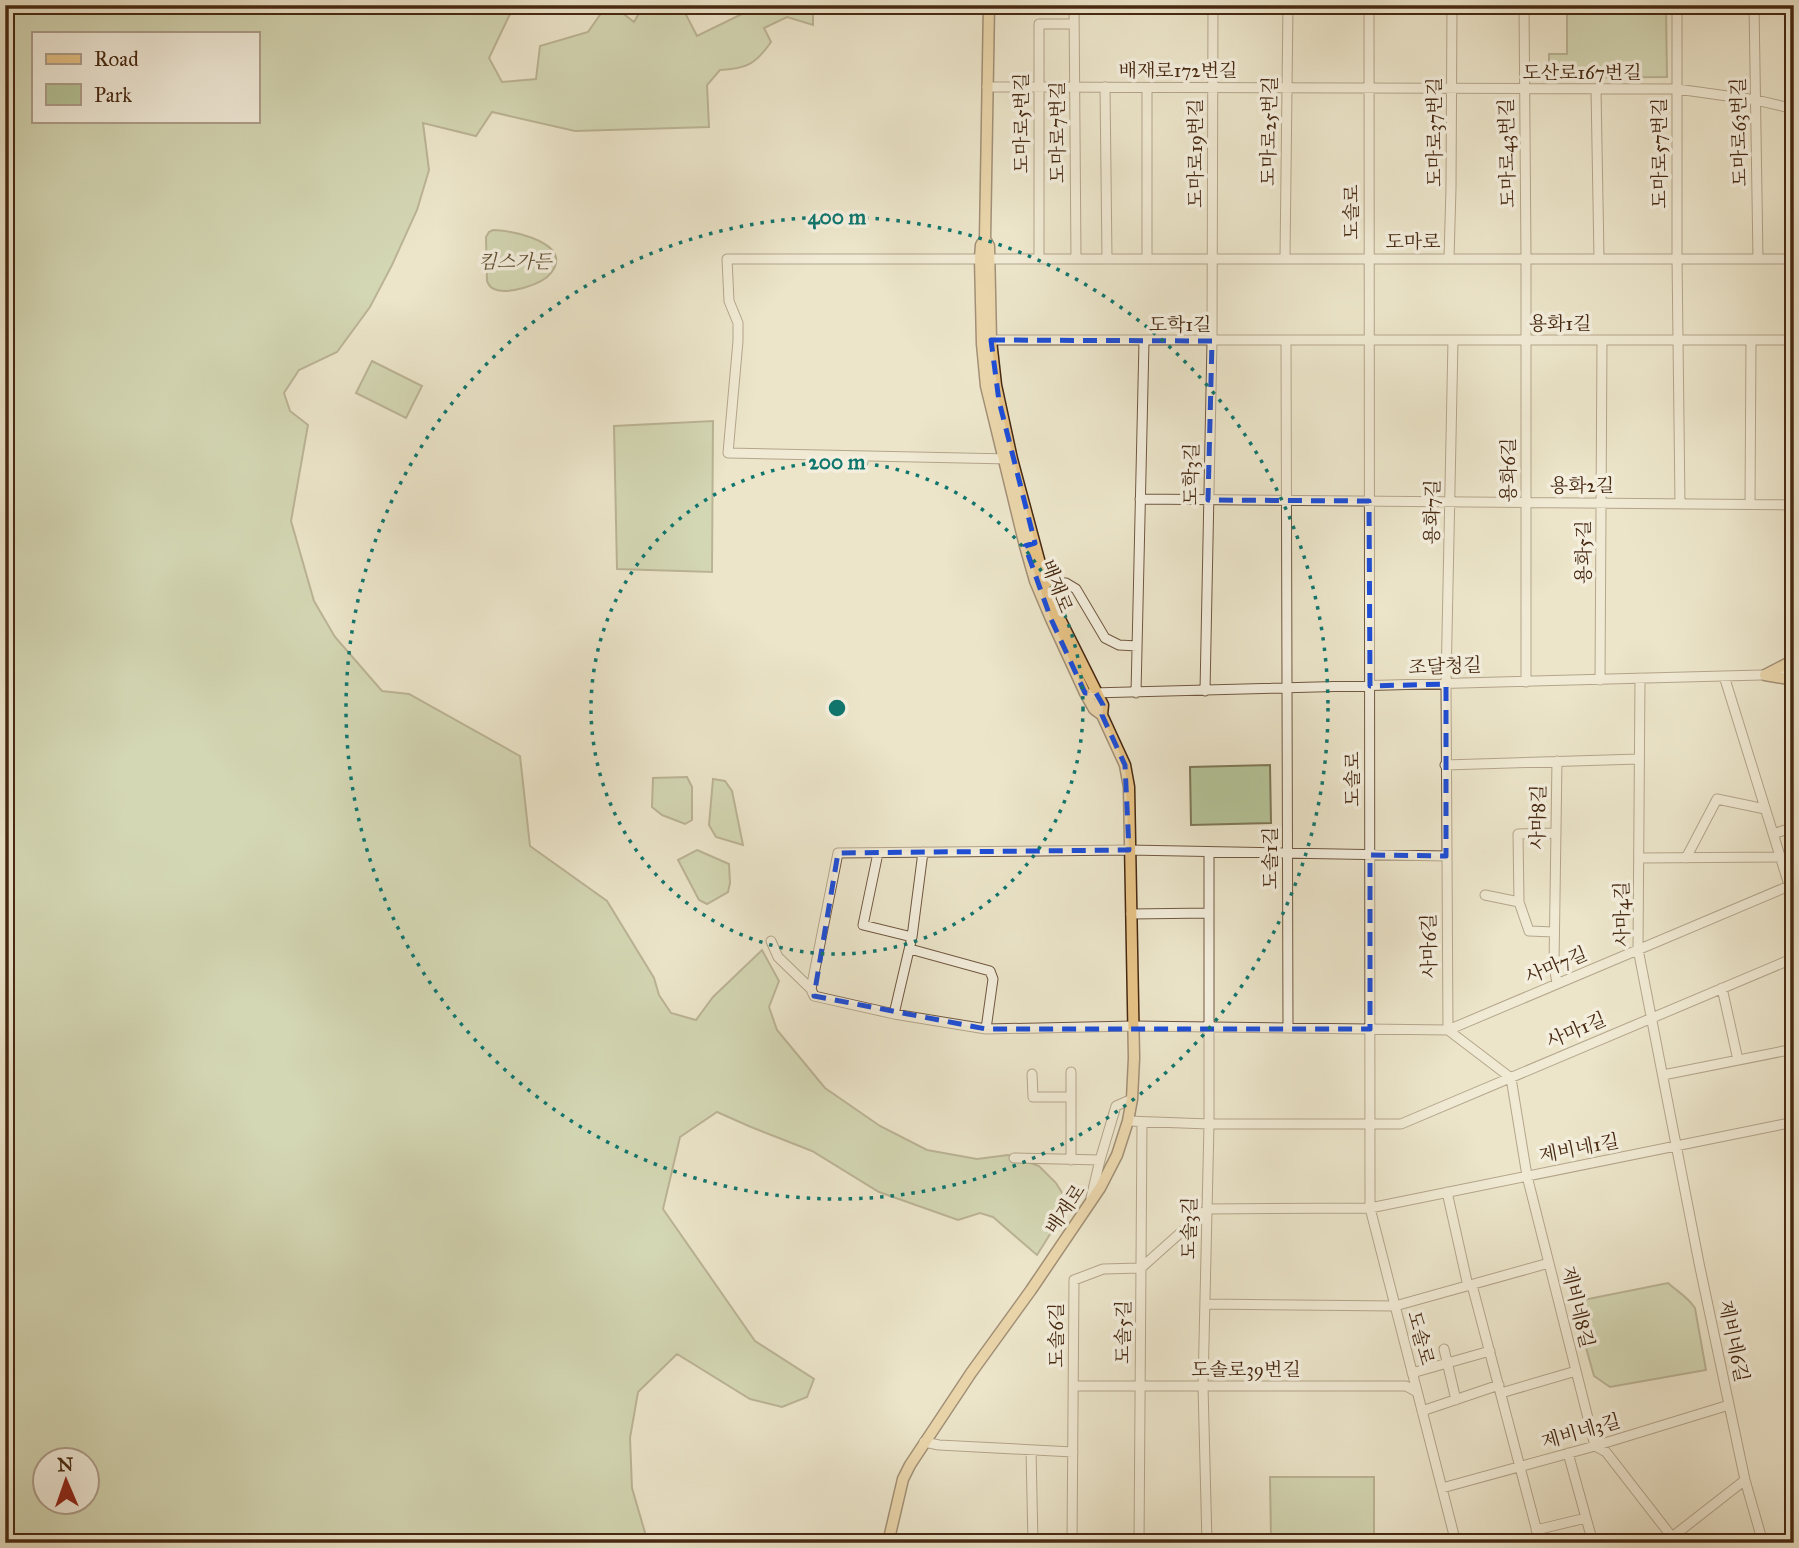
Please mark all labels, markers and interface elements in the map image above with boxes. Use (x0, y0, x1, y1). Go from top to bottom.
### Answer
legend (32, 32, 259, 122)
text: Road (94, 46, 139, 72)
street label: 배재로172번길 (1119, 59, 1237, 82)
street label: 도산로167번길 (1522, 61, 1642, 84)
street label: 도마로5번길 (1010, 73, 1033, 173)
street label: 도마로25번길 (1257, 76, 1281, 186)
street label: 도마로37번길 (1423, 77, 1446, 187)
street label: 도마로63번길 (1727, 77, 1751, 187)
street label: 도마로7번길 (1046, 81, 1069, 183)
text: Park (94, 82, 132, 108)
street label: 도마로19번길 (1184, 98, 1207, 208)
street label: 도마로43번길 (1495, 98, 1519, 208)
street label: 도마로57번길 (1648, 98, 1671, 208)
street label: 도솔로 (1340, 184, 1363, 240)
text: 400 m (808, 204, 867, 230)
street label: 도마로 (1385, 230, 1441, 253)
park label: 킴스가든 (478, 250, 553, 273)
street label: 용화1길 (1529, 312, 1591, 335)
street label: 도학1길 (1149, 313, 1211, 336)
street label: 용화6길 (1497, 438, 1520, 502)
street label: 도학3길 (1179, 442, 1203, 506)
text: 200 m (809, 449, 866, 475)
street label: 용화2길 (1550, 474, 1614, 497)
street label: 용화7길 (1420, 479, 1444, 545)
street label: 용화5길 (1572, 520, 1595, 584)
street label: 배재로 (1036, 556, 1078, 616)
street label: 조달청길 (1408, 653, 1482, 679)
centre of rings (825, 696, 849, 720)
street label: 도솔로 (1341, 751, 1364, 807)
street label: 사마8길 (1526, 784, 1550, 850)
street label: 도솔1길 (1259, 827, 1282, 889)
street label: 사마4길 (1610, 881, 1634, 947)
street label: 사마6길 (1417, 913, 1441, 979)
street label: 사마7길 (1521, 942, 1591, 988)
street label: 사마1길 (1543, 1007, 1609, 1053)
street label: 제비네1길 (1537, 1129, 1621, 1167)
street label: 배재로 (1040, 1180, 1090, 1238)
street label: 도솔3길 (1177, 1196, 1201, 1260)
street label: 제비네8길 (1557, 1264, 1599, 1350)
street label: 제비네6길 (1714, 1298, 1754, 1384)
street label: 도솔5길 (1111, 1300, 1135, 1364)
street label: 도솔6길 (1045, 1303, 1068, 1367)
street label: 도솔로 (1403, 1308, 1439, 1368)
street label: 도솔로39번길 (1191, 1358, 1301, 1381)
street label: 제비네3길 (1539, 1409, 1623, 1453)
north arrow (32, 1446, 102, 1516)
text: N (57, 1453, 74, 1476)

